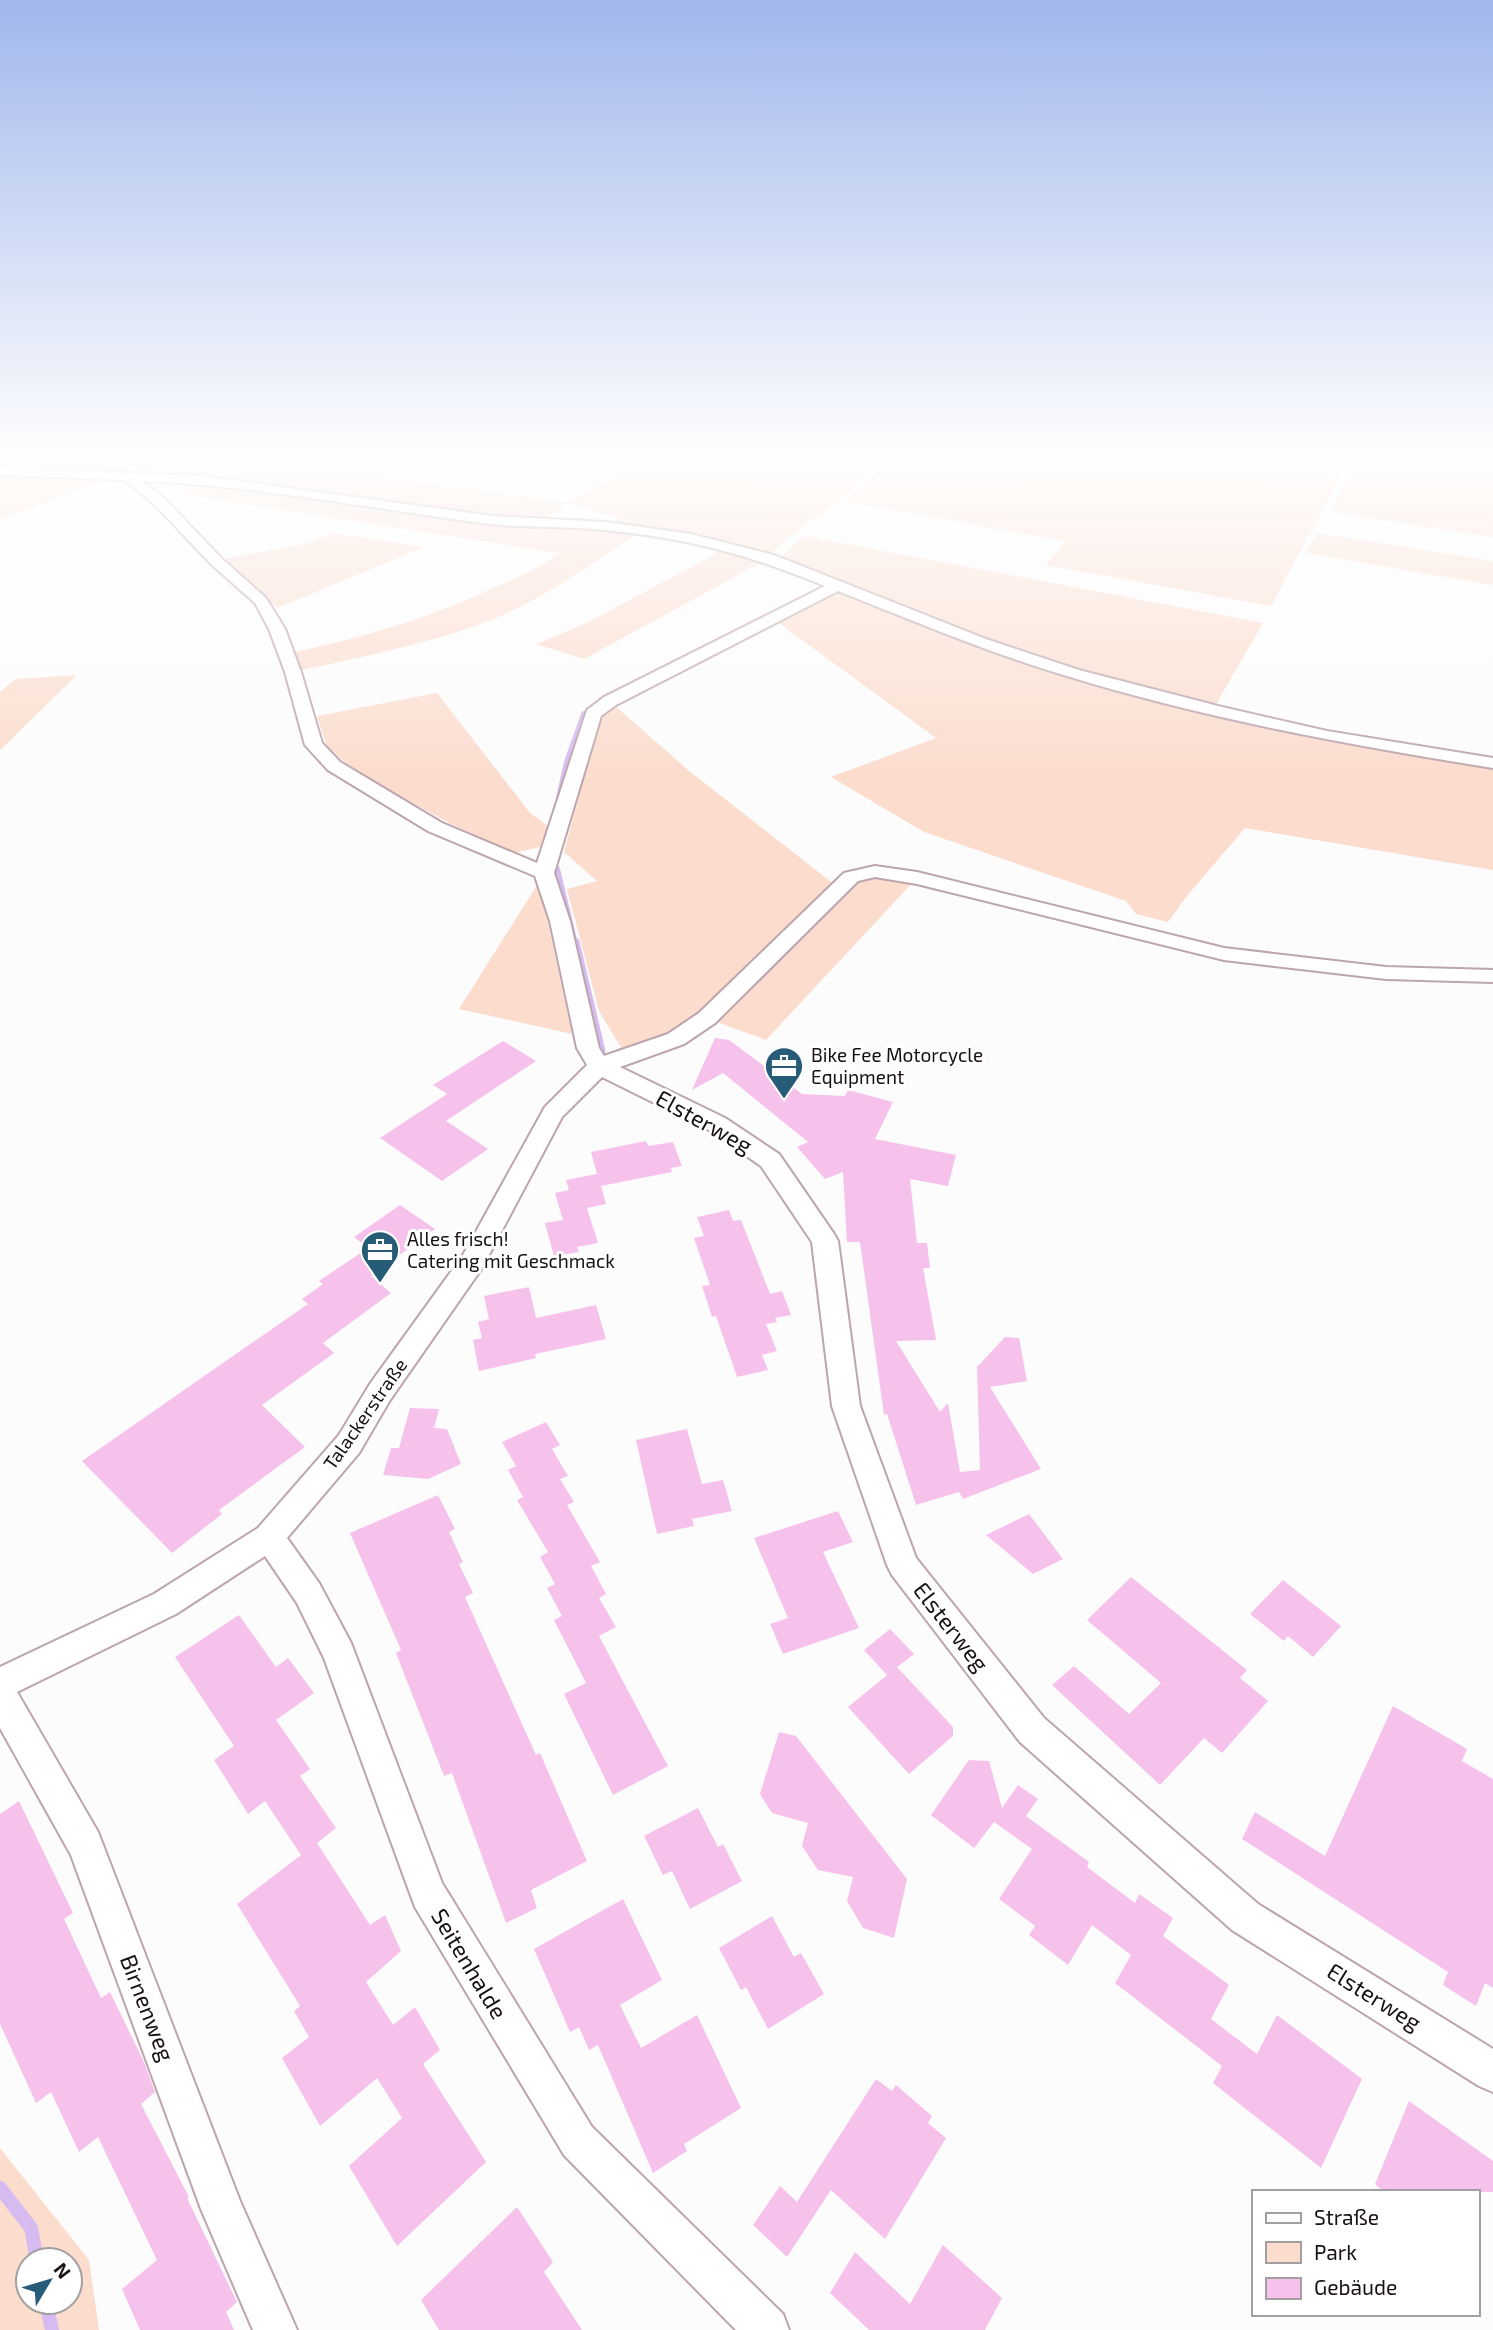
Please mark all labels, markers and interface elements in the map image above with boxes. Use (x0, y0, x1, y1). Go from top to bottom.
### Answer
place label: Bike Fee Motorcycle Equipment (811, 1043, 983, 1088)
office icon: Bike Fee Motorcycle Equipment (763, 1045, 805, 1100)
street label: Elsterweg (651, 1083, 758, 1159)
place label: Alles frisch! Catering mit Geschmack (407, 1227, 615, 1272)
office icon: Alles frisch! Catering mit Geschmack (359, 1229, 401, 1284)
street label: Talackerstraße (318, 1354, 411, 1474)
street label: Elsterweg (908, 1576, 995, 1677)
street label: Seitenhalde (426, 1903, 514, 2024)
street label: Birnenweg (115, 1950, 181, 2065)
street label: Elsterweg (1322, 1956, 1427, 2036)
legend (1252, 2190, 1479, 2316)
text: Straße (1314, 2204, 1379, 2229)
text: Park (1314, 2239, 1357, 2264)
north arrow (14, 2246, 84, 2316)
text: N (50, 2258, 76, 2283)
text: Gebäude (1314, 2274, 1397, 2299)

